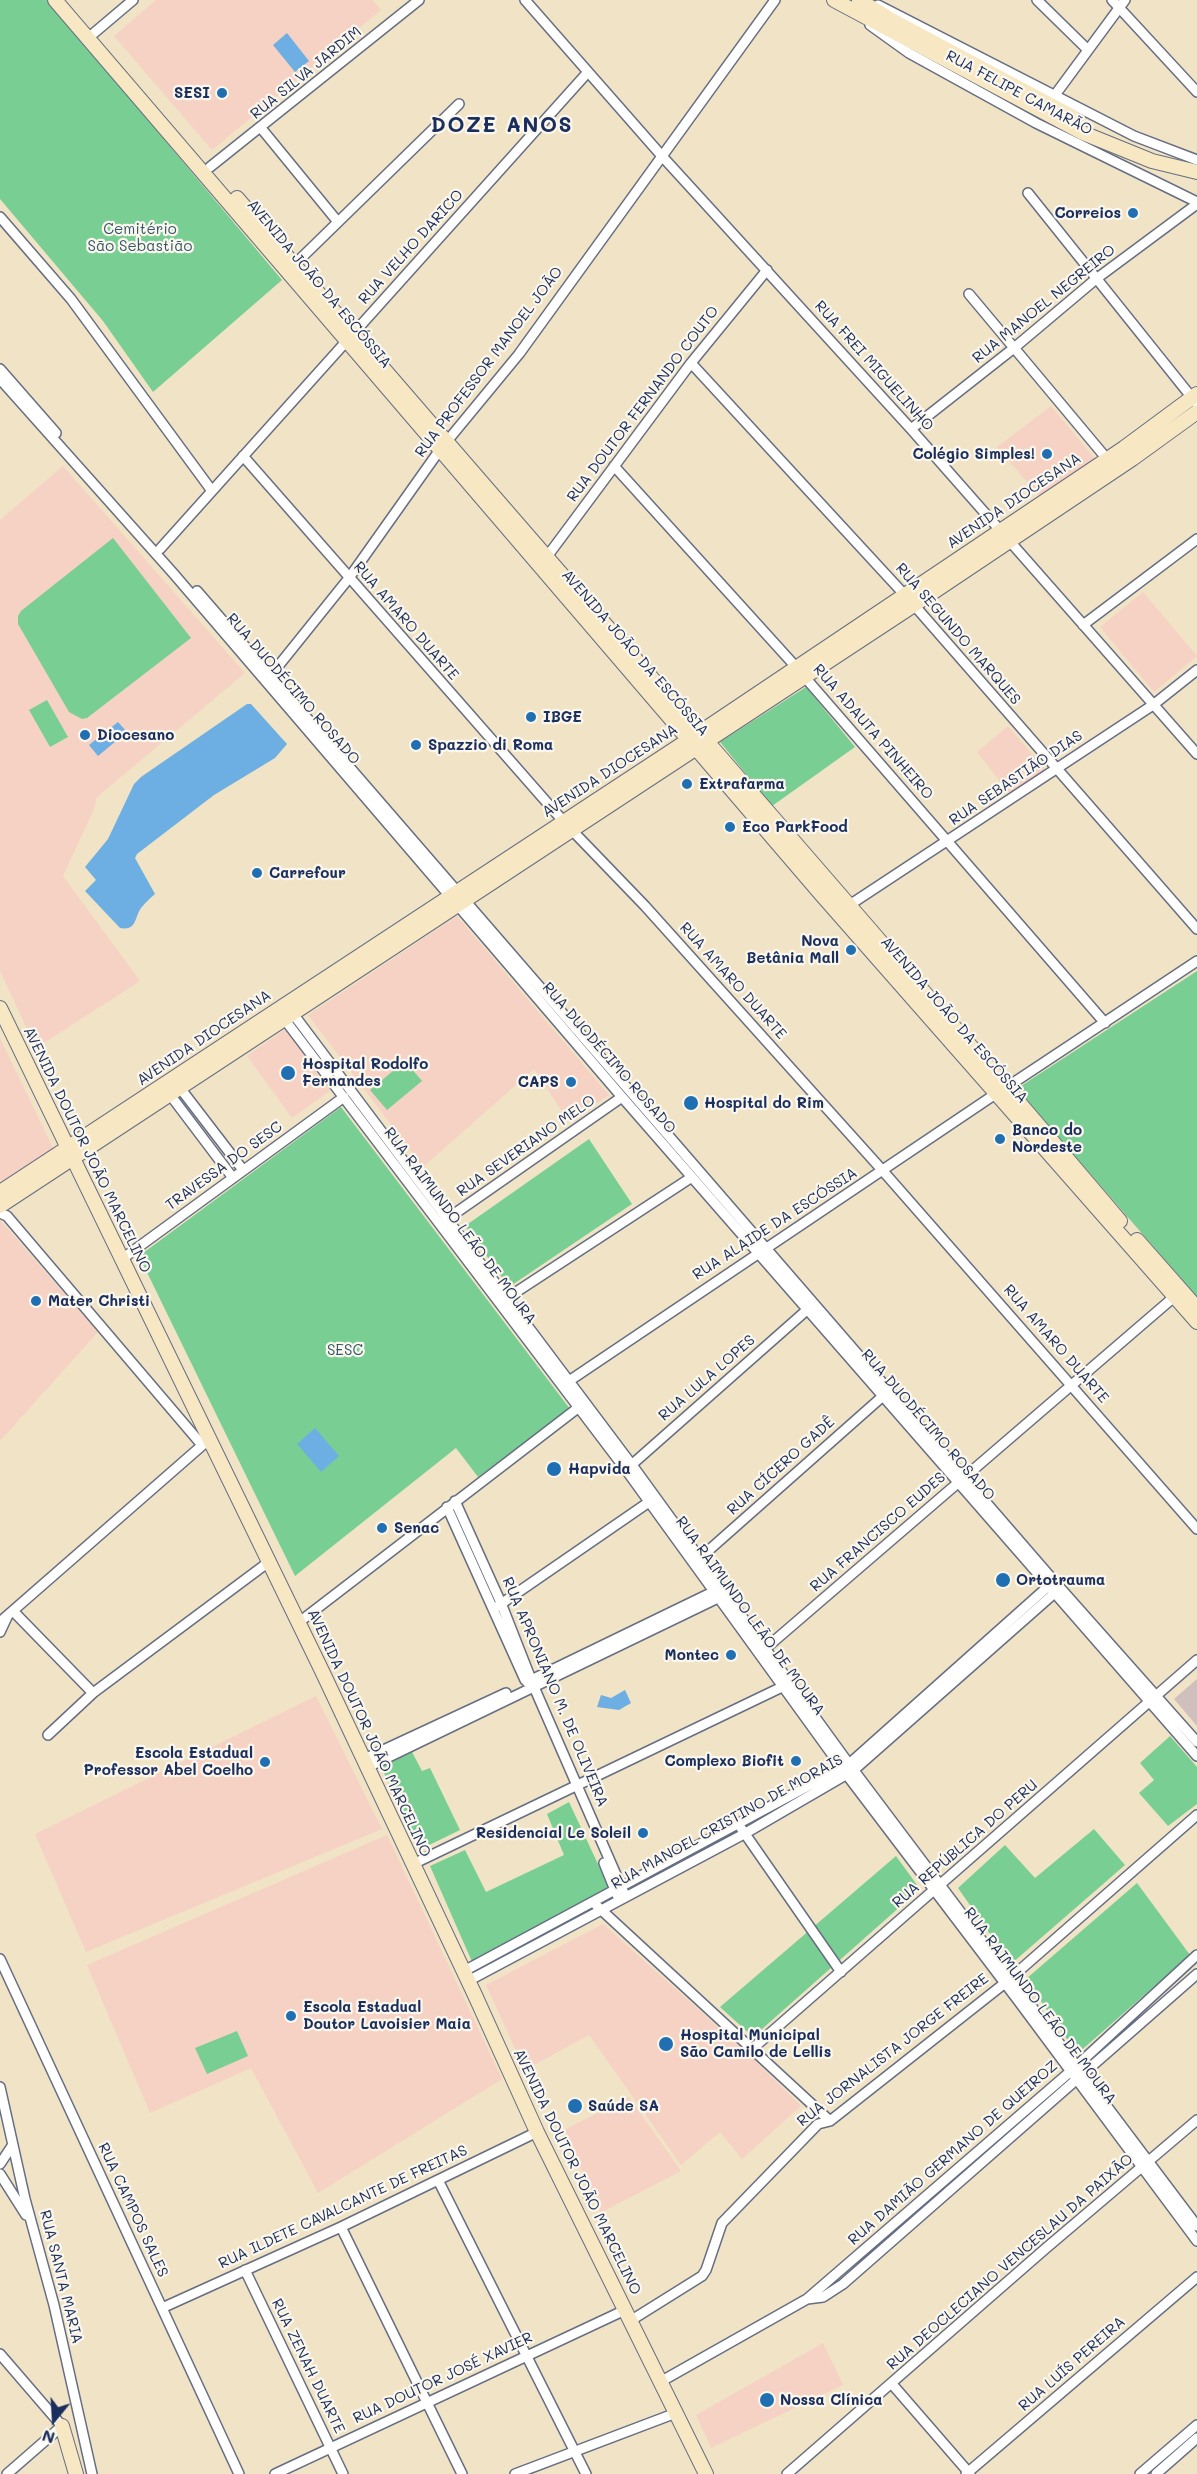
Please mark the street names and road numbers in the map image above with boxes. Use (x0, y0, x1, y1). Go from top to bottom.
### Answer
street label: RUA SILVA JARDIM (247, 23, 365, 123)
street label: RUA FELIPE CAMARÃO (943, 47, 1095, 139)
street label: RUA VELHO DARICO (355, 186, 467, 308)
street label: AVENIDA JOÃO DA ESCÓSSIA (243, 196, 395, 372)
street label: RUA MANOEL NEGREIRO (969, 241, 1119, 367)
street label: RUA PROFESSOR MANOEL JOÃO (411, 263, 567, 461)
street label: RUA FREI MIGUELINHO (811, 297, 937, 435)
street label: RUA DOUTOR FERNANDO COUTO (563, 303, 723, 505)
street label: AVENIDA DIOCESANA (944, 449, 1084, 553)
street label: RUA AMARO DUARTE (350, 558, 462, 684)
street label: RUA SEGUNDO MARQUES (892, 560, 1024, 708)
street label: AVENIDA JOÃO DA ESCÓSSIA (558, 566, 712, 740)
street label: RUA DUODÉCIMO ROSADO (222, 610, 364, 768)
street label: RUA ADAUTA PINHEIRO (809, 661, 937, 803)
street label: AVENIDA DIOCESANA (539, 720, 681, 822)
street label: RUA SEBASTIÃO DIAS (946, 727, 1086, 829)
street label: RUA AMARO DUARTE (676, 919, 790, 1043)
street label: AVENIDA JOÃO DA ESCÓSSIA (877, 933, 1031, 1107)
street label: RUA DUODÉCIMO ROSADO (538, 979, 680, 1137)
street label: AVENIDA DIOCESANA (134, 986, 274, 1090)
street label: AVENIDA DOUTOR JOÃO MARCELINO (19, 1024, 155, 1276)
street label: RUA SEVERIANO MELO (453, 1091, 599, 1201)
street label: TRAVESSA DO SESC (162, 1118, 286, 1214)
street label: RUA RAIMUNDO LEÃO DE MOURA (380, 1124, 540, 1328)
street label: RUA ALAIDE DA ESCÓSSIA (689, 1164, 861, 1284)
street label: RUA AMARO DUARTE (1000, 1281, 1112, 1407)
street label: RUA LULA LOPES (655, 1331, 759, 1425)
street label: RUA DUODÉCIMO ROSADO (857, 1346, 999, 1504)
street label: RUA CÍCERO GADÊ (724, 1413, 838, 1519)
street label: RUA FRANCISCO EUDES (807, 1468, 949, 1596)
street label: RUA RAIMUNDO LEÃO DE MOURA (672, 1513, 828, 1719)
street label: RUA APRONIANO M. DE OLIVEIRA (498, 1575, 612, 1809)
street label: AVENIDA DOUTOR JOÃO MARCELINO (303, 1606, 435, 1860)
street label: RUA MANOEL CRISTINO DE MORAIS (608, 1751, 846, 1893)
street label: RUA REPÚBLICA DO PERU (889, 1776, 1041, 1912)
street label: RUA RAIMUNDO LEÃO DE MOURA (960, 1904, 1120, 2108)
street label: RUA JORNALISTA JORGE FREIRE (794, 1970, 992, 2130)
street label: AVENIDA DOUTOR JOÃO MARCELINO (509, 2046, 645, 2298)
street label: RUA DAMIÃO GERMANO DE QUEIROZ (844, 2057, 1062, 2249)
street label: RUA CAMPOS SALES (94, 2140, 172, 2280)
street label: RUA ILDETE CAVALCANTE DE FREITAS (216, 2141, 470, 2273)
street label: RUA DEOCLECIANO VENCESLAU DA PAIXÃO (883, 2150, 1137, 2374)
street label: RUA SANTA MARIA (36, 2208, 86, 2346)
street label: RUA ZENAH DUARTE (268, 2296, 348, 2436)
street label: RUA LUÍS PEREIRA (1015, 2313, 1129, 2415)
street label: RUA DOUTOR JOSÉ XAVIER (350, 2328, 536, 2428)

